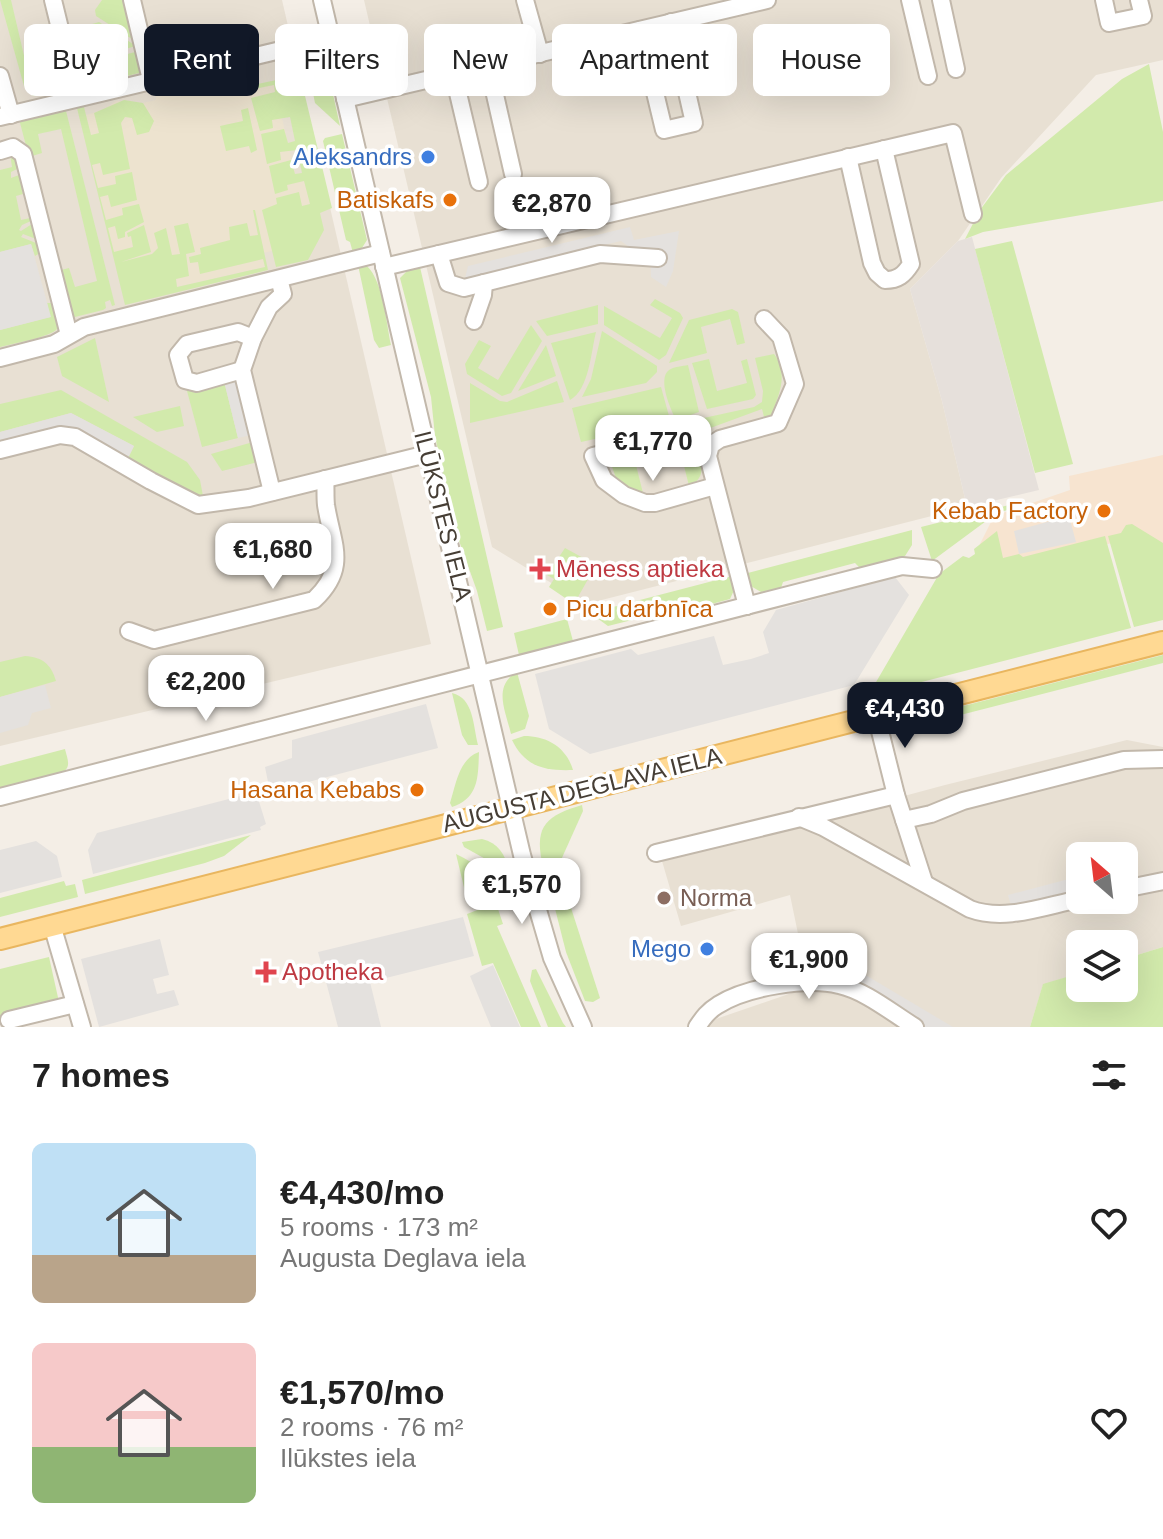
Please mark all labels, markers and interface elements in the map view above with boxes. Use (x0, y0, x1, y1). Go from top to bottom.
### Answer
chip: Buy (24, 24, 128, 96)
chip: Rent (144, 24, 259, 96)
chip: Filters (275, 24, 408, 96)
chip: New (424, 24, 536, 96)
chip: Apartment (552, 24, 737, 96)
chip: House (753, 24, 890, 96)
place label: Aleksandrs (293, 143, 412, 170)
marker: Aleksandrs (419, 148, 437, 166)
pin: €2,870 (487, 177, 617, 245)
place label: Batiskafs (337, 186, 434, 213)
text: €2,870 (512, 188, 592, 218)
marker: Batiskafs (441, 191, 459, 209)
pin: €1,770 (588, 415, 718, 483)
text: €1,770 (613, 426, 693, 456)
street label: ILŪKSTES IELA (409, 428, 478, 604)
place label: Kebab Factory (932, 497, 1088, 524)
marker: Kebab Factory (1095, 502, 1113, 520)
pin: €1,680 (208, 523, 338, 591)
text: €1,680 (233, 534, 313, 564)
place label: Mēness aptieka (556, 555, 725, 582)
marker: Mēness aptieka (531, 560, 549, 578)
place label: Picu darbnīca (566, 595, 713, 622)
marker: Picu darbnīca (541, 600, 559, 618)
pin: €2,200 (141, 655, 271, 723)
text: €2,200 (166, 666, 246, 696)
pin: €4,430 (840, 682, 970, 750)
text: €4,430 (865, 693, 945, 723)
street label: AUGUSTA DEGLAVA IELA (439, 742, 724, 837)
place label: Hasana Kebabs (230, 776, 401, 803)
marker: Hasana Kebabs (408, 781, 426, 799)
north arrow (1066, 842, 1138, 914)
map controls (1066, 842, 1138, 1002)
pin: €1,570 (457, 858, 587, 926)
text: €1,570 (482, 869, 562, 899)
place label: Norma (680, 884, 753, 911)
marker: Norma (655, 889, 673, 907)
button: layers (1066, 930, 1138, 1002)
pin: €1,900 (744, 933, 874, 1001)
place label: Mego (631, 935, 691, 962)
marker: Mego (698, 940, 716, 958)
text: €1,900 (769, 944, 849, 974)
place label: Apotheka (282, 958, 384, 985)
marker: Apotheka (257, 963, 275, 981)
icon: filters (1087, 1053, 1131, 1097)
text: 7 homes (32, 1056, 170, 1094)
text: €4,430/mo (280, 1173, 444, 1211)
icon: home (96, 1175, 192, 1271)
icon: heart (1087, 1201, 1131, 1245)
text: 5 rooms · 173 m² (280, 1212, 478, 1242)
text: Augusta Deglava iela (280, 1243, 526, 1273)
text: €1,570/mo (280, 1373, 444, 1411)
icon: home (96, 1375, 192, 1471)
icon: heart (1087, 1401, 1131, 1445)
text: 2 rooms · 76 m² (280, 1412, 464, 1442)
text: Ilūkstes iela (280, 1443, 416, 1473)

